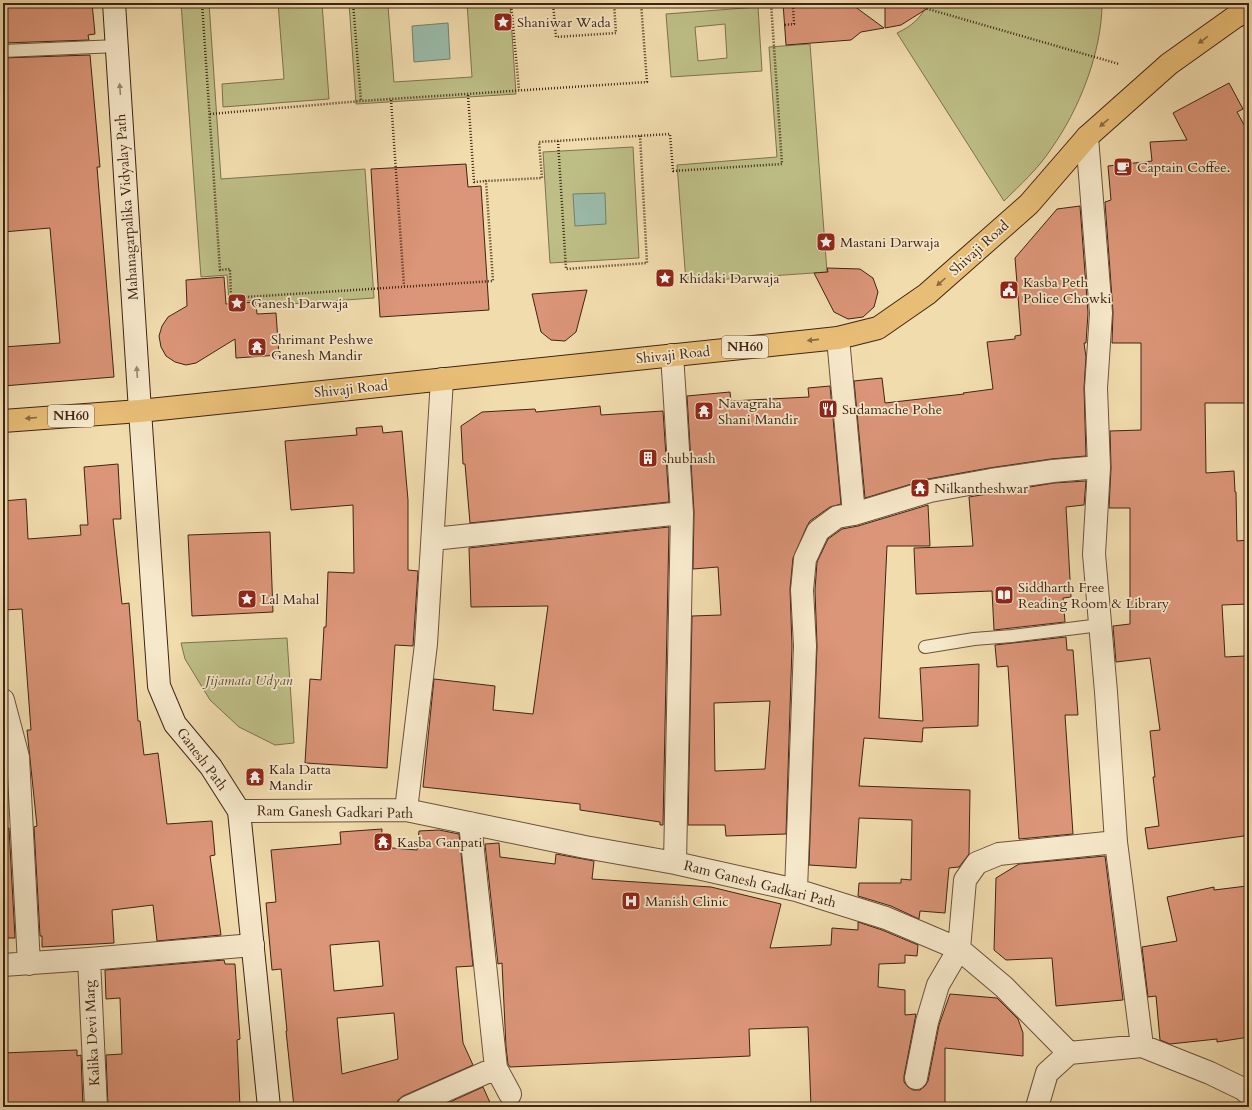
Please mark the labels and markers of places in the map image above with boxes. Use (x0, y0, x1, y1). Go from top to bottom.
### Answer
place icon: Shaniwar Wada (492, 11, 514, 33)
place label: Shaniwar Wada (517, 13, 611, 32)
cafe icon: Captain Coffee. (1112, 156, 1134, 178)
place label: Captain Coffee. (1137, 158, 1230, 177)
place icon: Mastani Darwaja (815, 231, 837, 253)
place label: Mastani Darwaja (840, 233, 940, 252)
place icon: Khidaki Darwaja (654, 267, 676, 289)
place label: Khidaki Darwaja (679, 269, 780, 288)
place label: Kasba Peth Police Chowki (1023, 273, 1112, 308)
public building icon: Kasba Peth Police Chowki (998, 279, 1020, 301)
place icon: Ganesh Darwaja (226, 292, 248, 314)
place label: Ganesh Darwaja (251, 294, 348, 313)
place label: Shrimant Peshwe Ganesh Mandir (271, 330, 373, 365)
temple icon: Shrimant Peshwe Ganesh Mandir (246, 336, 268, 358)
place label: Navagraha Shani Mandir (718, 394, 799, 429)
restaurant icon: Sudamache Pohe (817, 398, 839, 420)
temple icon: Navagraha Shani Mandir (693, 400, 715, 422)
place label: Sudamache Pohe (842, 400, 942, 419)
building icon: shubhash (637, 447, 659, 469)
place label: shubhash (662, 449, 716, 468)
temple icon: Nilkantheshwar (909, 477, 931, 499)
place label: Nilkantheshwar (934, 479, 1029, 498)
place label: Siddharth Free Reading Room & Library (1018, 578, 1170, 613)
library icon: Siddharth Free Reading Room & Library (993, 584, 1015, 606)
place icon: Lal Mahal (236, 588, 258, 610)
place label: Lal Mahal (261, 590, 320, 609)
place label: Kala Datta Mandir (269, 760, 331, 795)
temple icon: Kala Datta Mandir (244, 766, 266, 788)
temple icon: Kasba Ganpati (372, 831, 394, 853)
place label: Kasba Ganpati (397, 833, 482, 852)
hospital icon: Manish Clinic (620, 890, 642, 912)
place label: Manish Clinic (645, 892, 729, 911)

